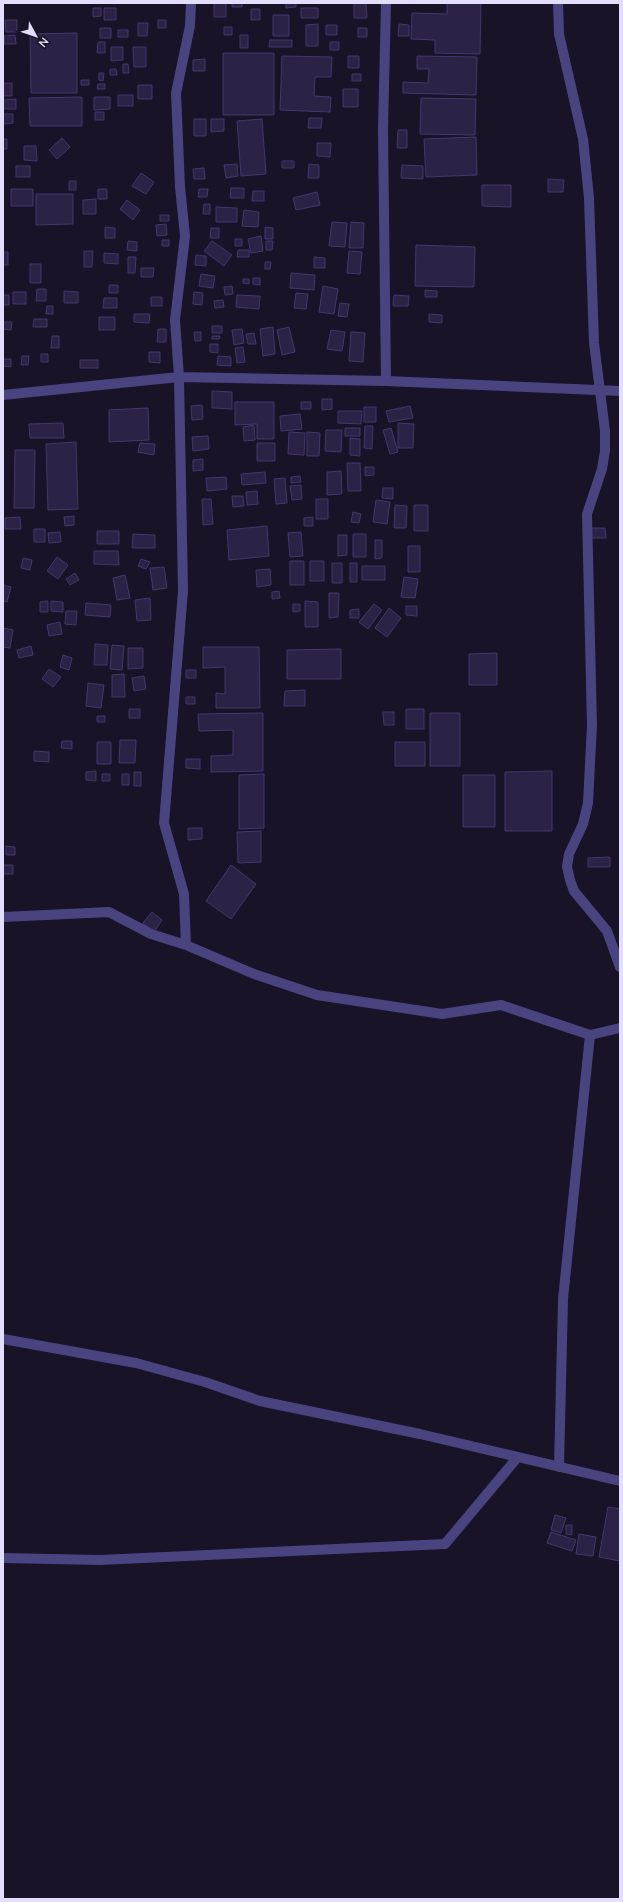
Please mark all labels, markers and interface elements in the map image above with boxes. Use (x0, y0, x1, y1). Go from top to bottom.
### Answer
north arrow (16, 16, 56, 56)
text: N (36, 35, 52, 50)

